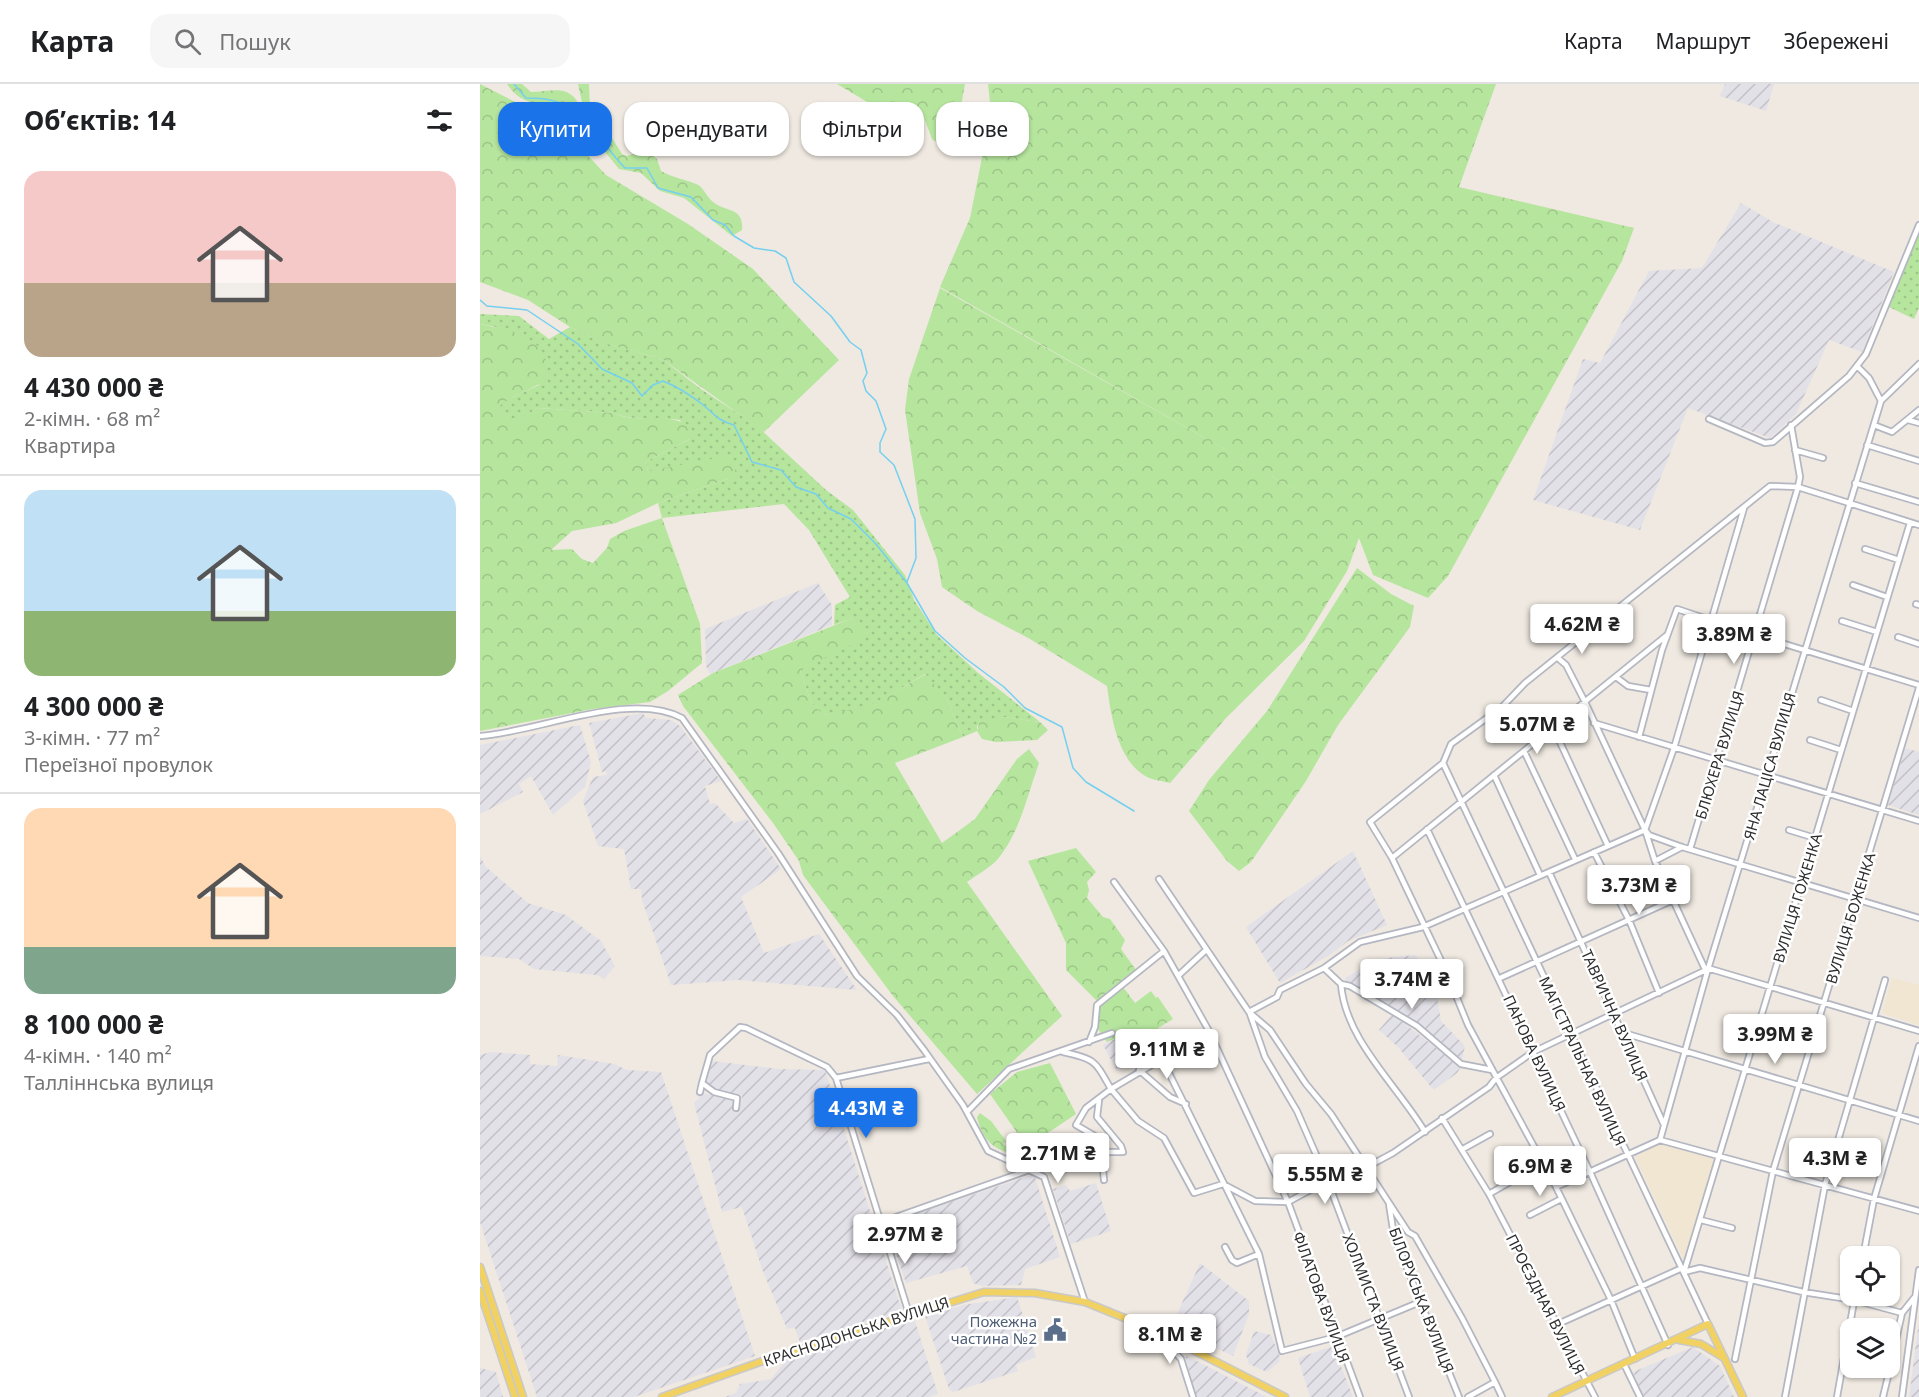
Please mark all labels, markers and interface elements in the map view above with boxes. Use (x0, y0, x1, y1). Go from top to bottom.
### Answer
search box (150, 14, 570, 68)
text: Карта (30, 22, 114, 60)
icon: search (171, 25, 204, 58)
text: Пошук (219, 26, 291, 56)
text: Карта (1564, 27, 1623, 55)
text: Маршрут (1656, 27, 1750, 55)
text: Збережені (1783, 27, 1889, 55)
text: Об’єктів: 14 (24, 102, 176, 138)
chip: Купити (498, 102, 612, 156)
chip: Орендувати (624, 102, 789, 156)
chip: Фільтри (801, 102, 924, 156)
chip: Нове (936, 102, 1029, 156)
icon: filters (423, 104, 456, 137)
icon: home (186, 210, 294, 318)
text: 4 430 000 ₴ (24, 369, 163, 405)
text: 2-кімн. · 68 m² (24, 405, 160, 432)
text: Квартира (24, 432, 116, 459)
icon: home (186, 529, 294, 637)
pin: 4.62M ₴ (1527, 604, 1637, 655)
text: 4.62M ₴ (1544, 610, 1620, 637)
pin: 3.89M ₴ (1679, 614, 1789, 665)
text: 3.89M ₴ (1696, 620, 1772, 647)
text: 4 300 000 ₴ (24, 688, 163, 724)
street label: БЛЮХЕРА ВУЛИЦЯ (1690, 688, 1748, 822)
street label: ЯНА ЛАЦІСА ВУЛИЦЯ (1738, 690, 1800, 842)
pin: 5.07M ₴ (1482, 704, 1592, 755)
text: 5.07M ₴ (1499, 710, 1575, 737)
text: 3-кімн. · 77 m² (24, 724, 160, 751)
text: Переїзної провулок (24, 751, 213, 778)
street label: ВУЛИЦЯ ГОЖЕНКА (1768, 830, 1826, 965)
icon: home (186, 847, 294, 955)
street label: ВУЛИЦЯ БОЖЕНКА (1821, 849, 1880, 986)
pin: 3.73M ₴ (1584, 865, 1694, 916)
text: 3.73M ₴ (1601, 871, 1677, 898)
street label: ТАВРИЧНА ВУЛИЦЯ (1577, 946, 1653, 1084)
pin: 3.74M ₴ (1357, 959, 1467, 1010)
text: 3.74M ₴ (1374, 965, 1450, 992)
street label: МАГІСТРАЛЬНАЯ ВУЛИЦЯ (1535, 973, 1631, 1149)
street label: ПАНОВА ВУЛИЦЯ (1499, 991, 1571, 1115)
text: 8 100 000 ₴ (24, 1006, 163, 1042)
pin: 3.99M ₴ (1720, 1014, 1830, 1065)
text: 3.99M ₴ (1737, 1020, 1813, 1047)
pin: 9.11M ₴ (1112, 1029, 1222, 1080)
text: 9.11M ₴ (1129, 1035, 1205, 1062)
text: 4-кімн. · 140 m² (24, 1042, 172, 1069)
text: Талліннська вулиця (24, 1069, 214, 1096)
pin: 4.43M ₴ (811, 1088, 921, 1139)
text: 4.43M ₴ (828, 1094, 904, 1121)
pin: 2.71M ₴ (1003, 1133, 1113, 1184)
pin: 4.3M ₴ (1786, 1138, 1884, 1189)
text: 2.71M ₴ (1020, 1139, 1096, 1166)
text: 4.3M ₴ (1803, 1144, 1867, 1171)
pin: 6.9M ₴ (1491, 1146, 1589, 1197)
text: 6.9M ₴ (1508, 1152, 1572, 1179)
pin: 5.55M ₴ (1270, 1154, 1380, 1205)
text: 5.55M ₴ (1287, 1160, 1363, 1187)
pin: 2.97M ₴ (850, 1214, 960, 1265)
text: 2.97M ₴ (867, 1220, 943, 1247)
street label: БІЛОРУСЬКА ВУЛИЦЯ (1385, 1224, 1459, 1376)
street label: ФІЛАТОВА ВУЛИЦЯ (1289, 1229, 1355, 1365)
street label: ХОЛМИСТА ВУЛИЦЯ (1339, 1230, 1409, 1374)
street label: ПРОЄЗДНАЯ ВУЛИЦЯ (1502, 1230, 1590, 1378)
map controls (1840, 1246, 1900, 1378)
button: locate (1840, 1246, 1900, 1306)
street label: КРАСНОДОНСЬКА ВУЛИЦЯ (761, 1291, 951, 1371)
place label: Пожежна частина №2 (951, 1311, 1037, 1348)
pin: 8.1M ₴ (1121, 1314, 1219, 1365)
public building icon: Пожежна частина №2 (1042, 1317, 1068, 1343)
button: layers (1840, 1318, 1900, 1378)
text: 8.1M ₴ (1138, 1320, 1202, 1347)

